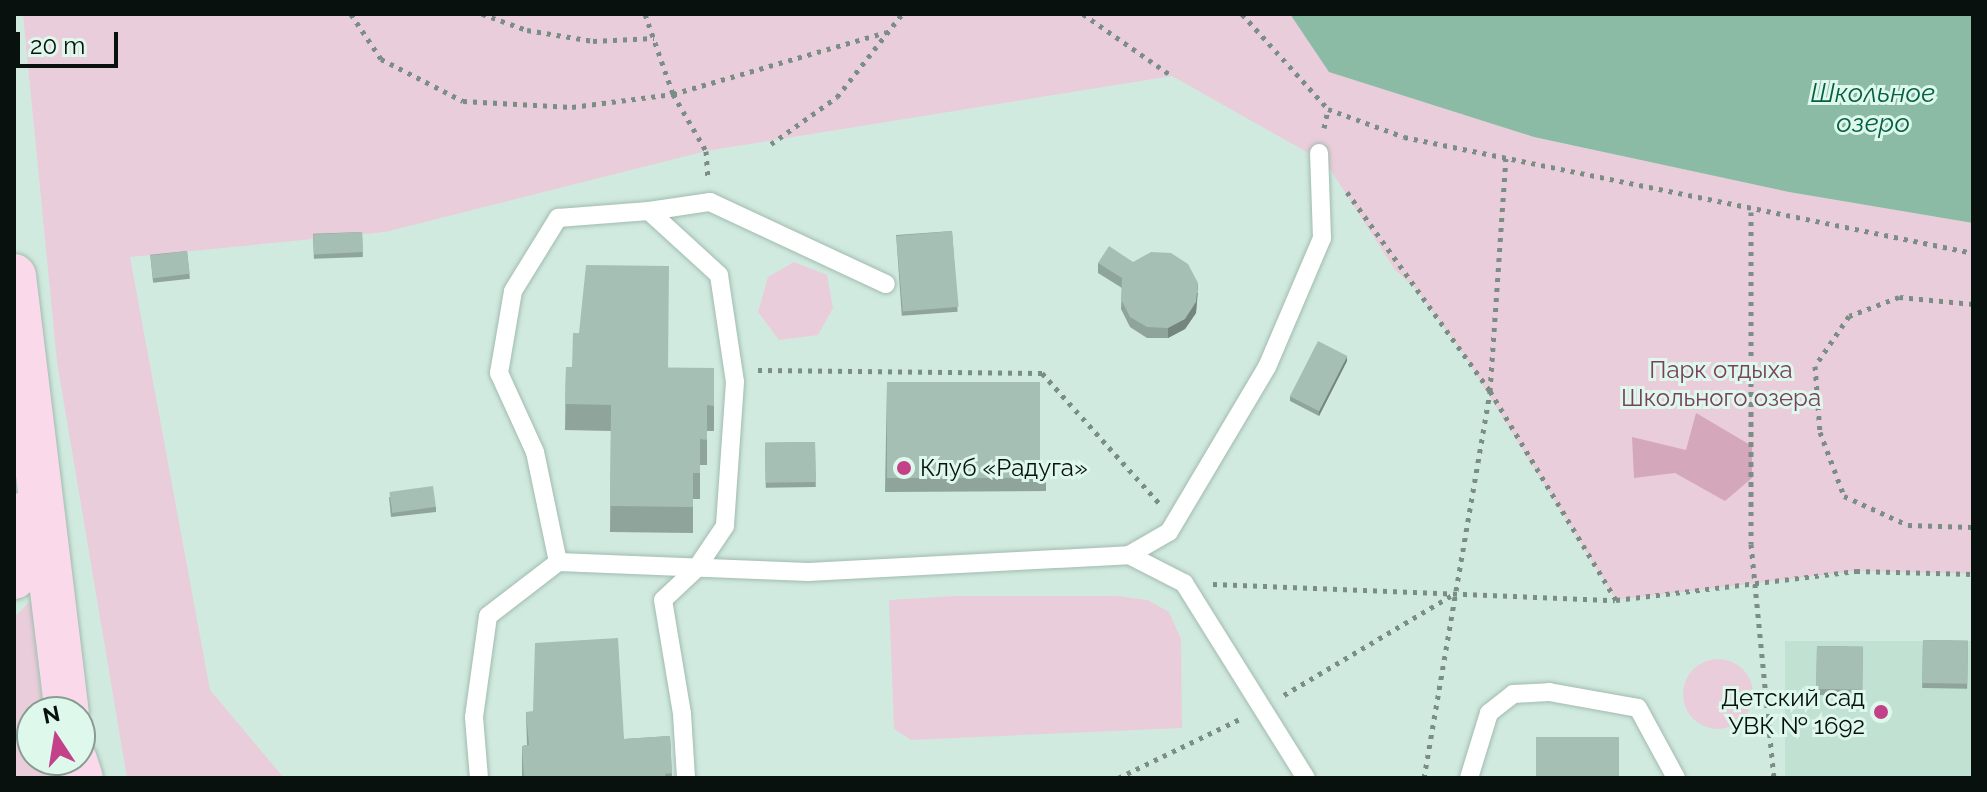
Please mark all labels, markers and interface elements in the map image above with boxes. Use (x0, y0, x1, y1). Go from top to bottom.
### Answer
scale bar (20, 16, 122, 66)
text: 20 m (30, 31, 85, 60)
water label: Школьное озеро (1811, 78, 1935, 140)
park label: Парк отдыха Школьного озера (1621, 356, 1821, 412)
place label: Клуб «Радуга» (920, 454, 1088, 482)
marker: Клуб «Радуга» (895, 459, 913, 477)
place label: Детский сад УВК № 1692 (1721, 684, 1865, 740)
north arrow (16, 696, 96, 776)
text: N (41, 700, 62, 729)
marker: Детский сад УВК № 1692 (1872, 703, 1890, 721)

